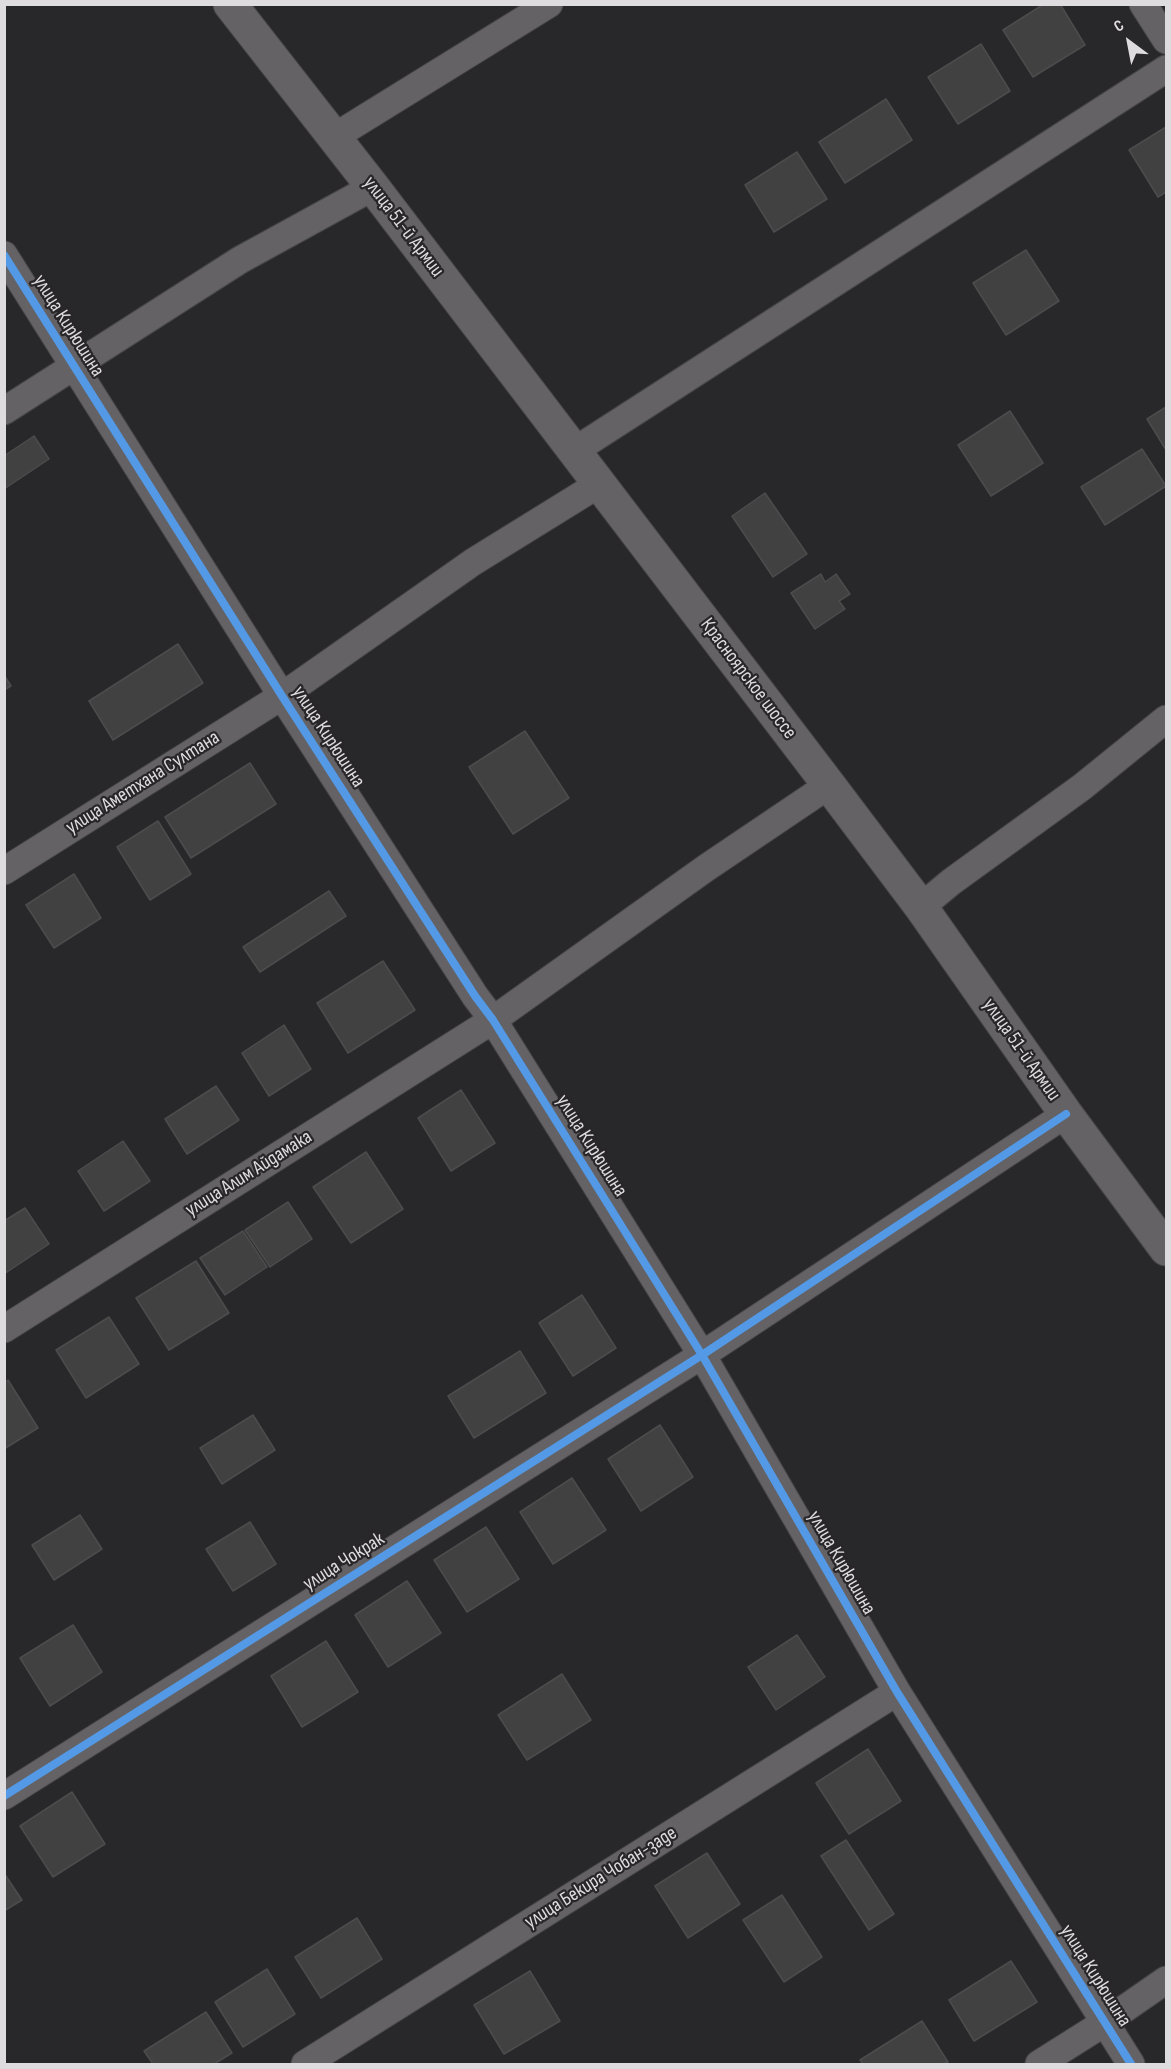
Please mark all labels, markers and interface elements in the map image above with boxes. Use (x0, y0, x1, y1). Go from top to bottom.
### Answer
north arrow (1099, 12, 1159, 72)
text: С (1111, 16, 1128, 37)
street label: улица 51-й Армии (357, 172, 449, 282)
street label: улица Кирюшина (27, 270, 109, 382)
street label: Красноярское шоссе (695, 614, 801, 744)
street label: улица Кирюшина (286, 682, 370, 792)
street label: улица Аметхана Султана (62, 726, 224, 840)
street label: улица 51-й Армии (977, 994, 1065, 1106)
street label: улица Кирюшина (550, 1090, 632, 1202)
street label: улица Алим Айдамака (181, 1125, 317, 1223)
street label: улица Кирюшина (802, 1507, 880, 1619)
street label: улица Чокрак (299, 1528, 389, 1596)
street label: улица Бекира Чобан-заде (520, 1821, 682, 1935)
street label: улица Кирюшина (1054, 1920, 1136, 2032)

